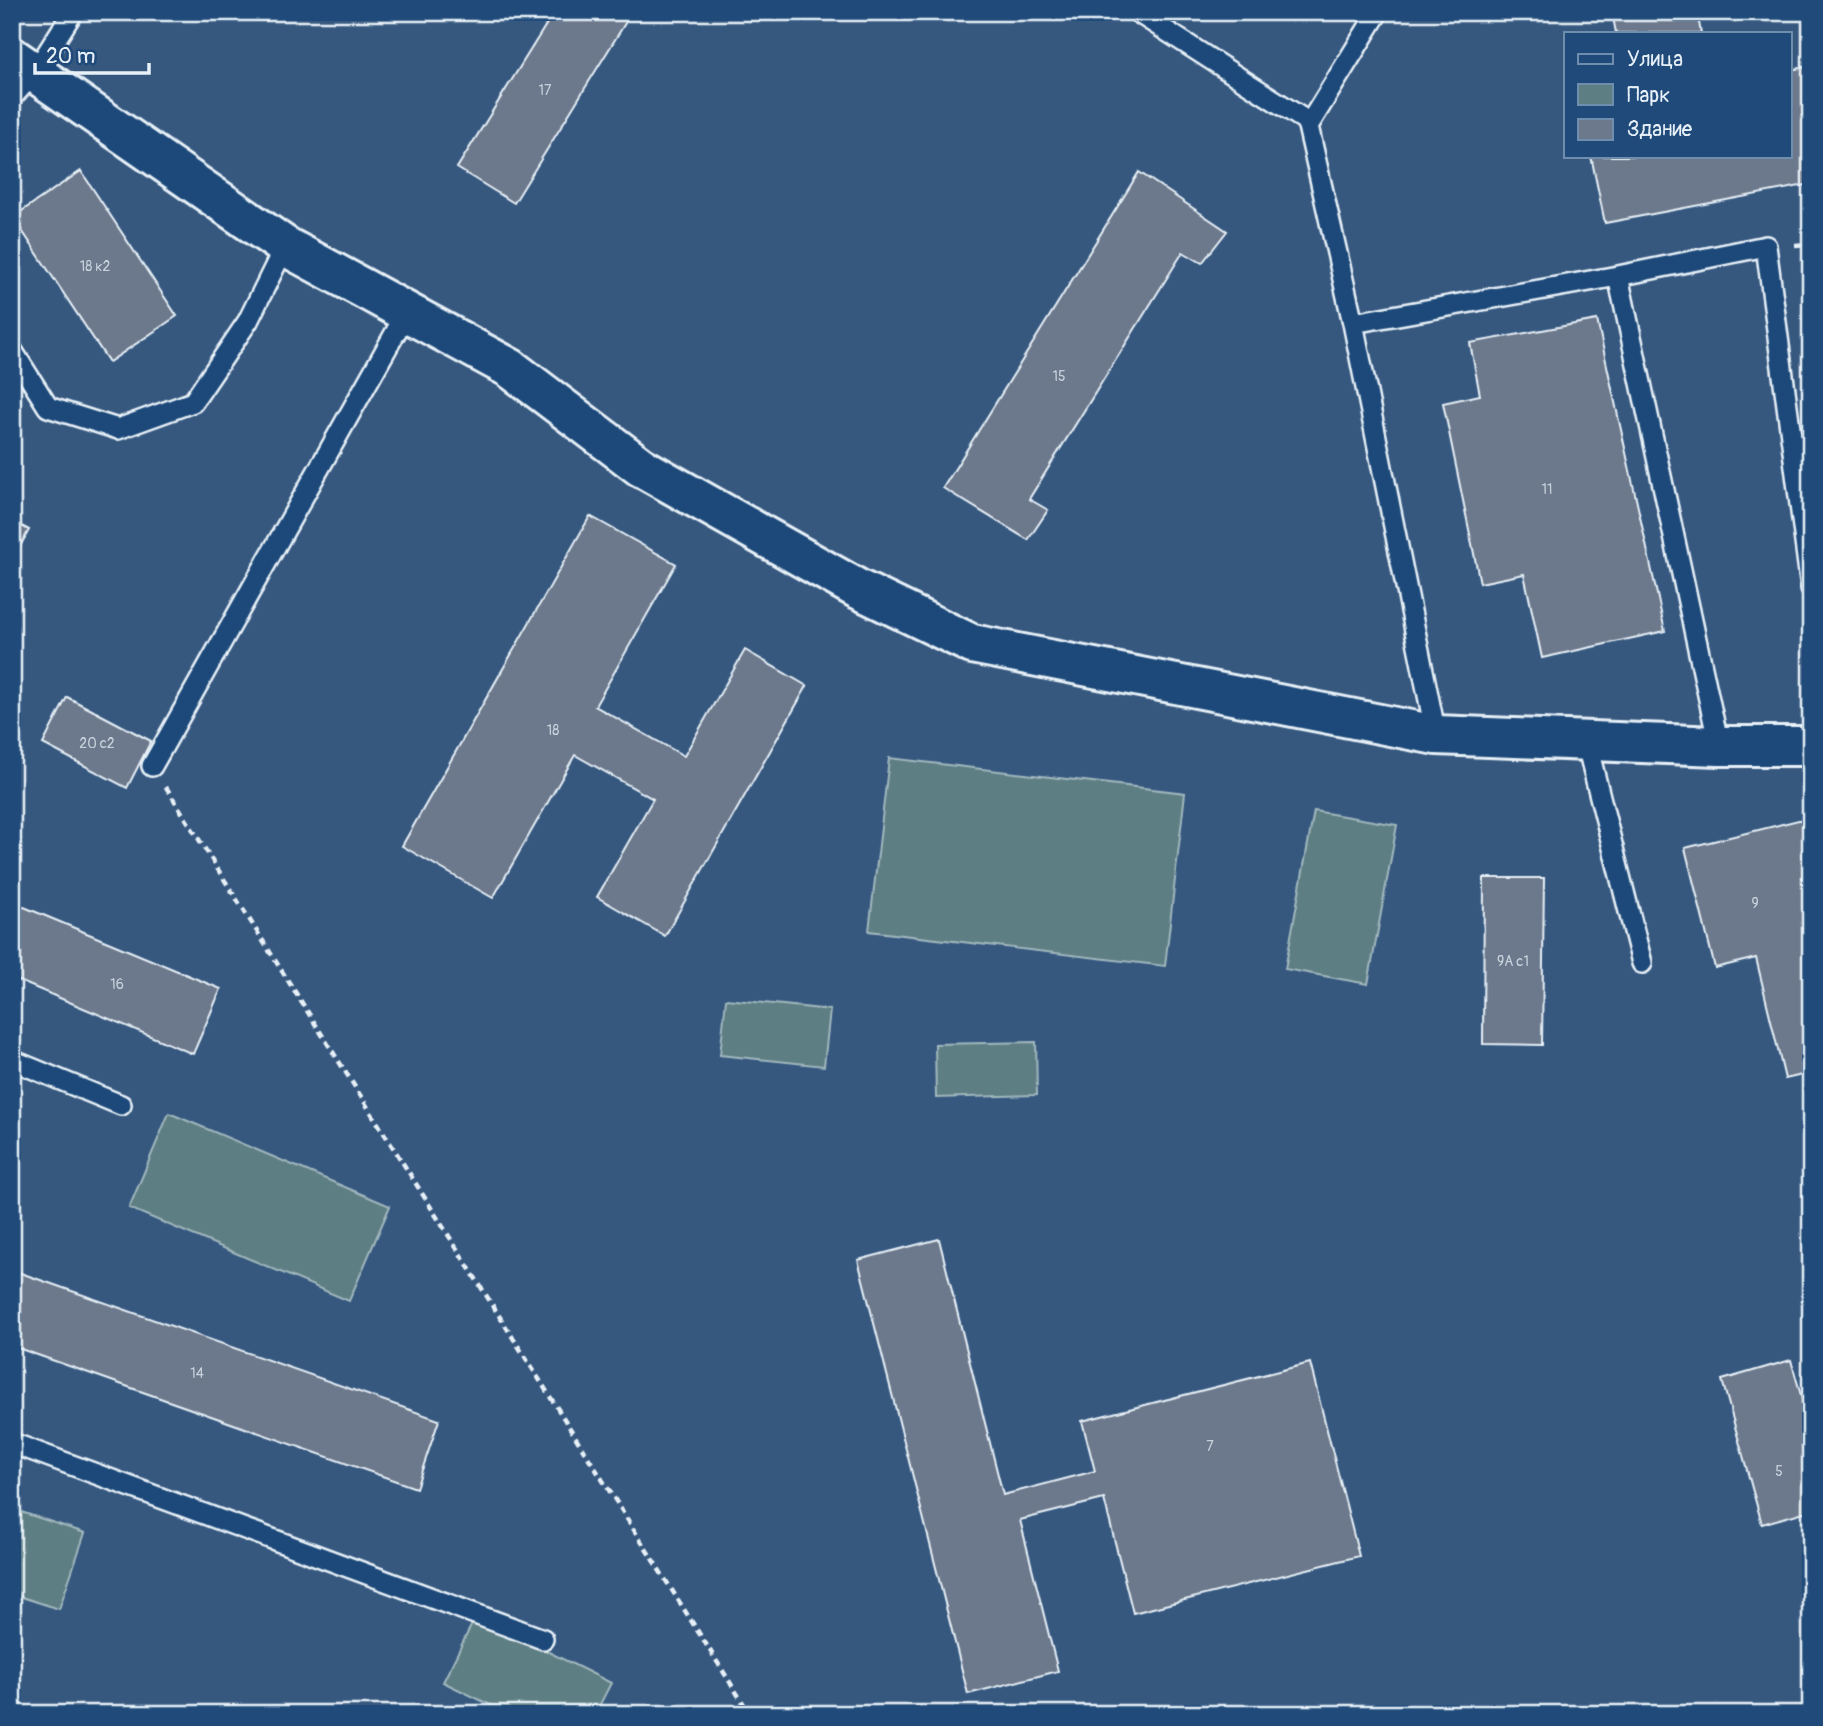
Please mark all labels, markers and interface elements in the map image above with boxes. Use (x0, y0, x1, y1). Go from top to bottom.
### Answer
scale bar (35, 32, 149, 76)
legend (1564, 32, 1792, 158)
text: 20 m (46, 43, 95, 70)
text: Улица (1627, 46, 1683, 73)
house number: 17 (539, 82, 552, 99)
text: Парк (1627, 82, 1670, 109)
text: Здание (1627, 116, 1693, 143)
house number: 18 к2 (80, 258, 110, 275)
house number: 15 (1052, 368, 1066, 385)
house number: 11 (1542, 481, 1552, 498)
house number: 18 (547, 722, 559, 739)
house number: 20 с2 (79, 735, 115, 752)
house number: 9 (1751, 895, 1759, 912)
house number: 9А с1 (1497, 953, 1529, 970)
house number: 16 (110, 976, 124, 993)
house number: 14 (190, 1365, 204, 1382)
house number: 7 (1206, 1438, 1214, 1455)
house number: 5 (1775, 1463, 1783, 1480)

